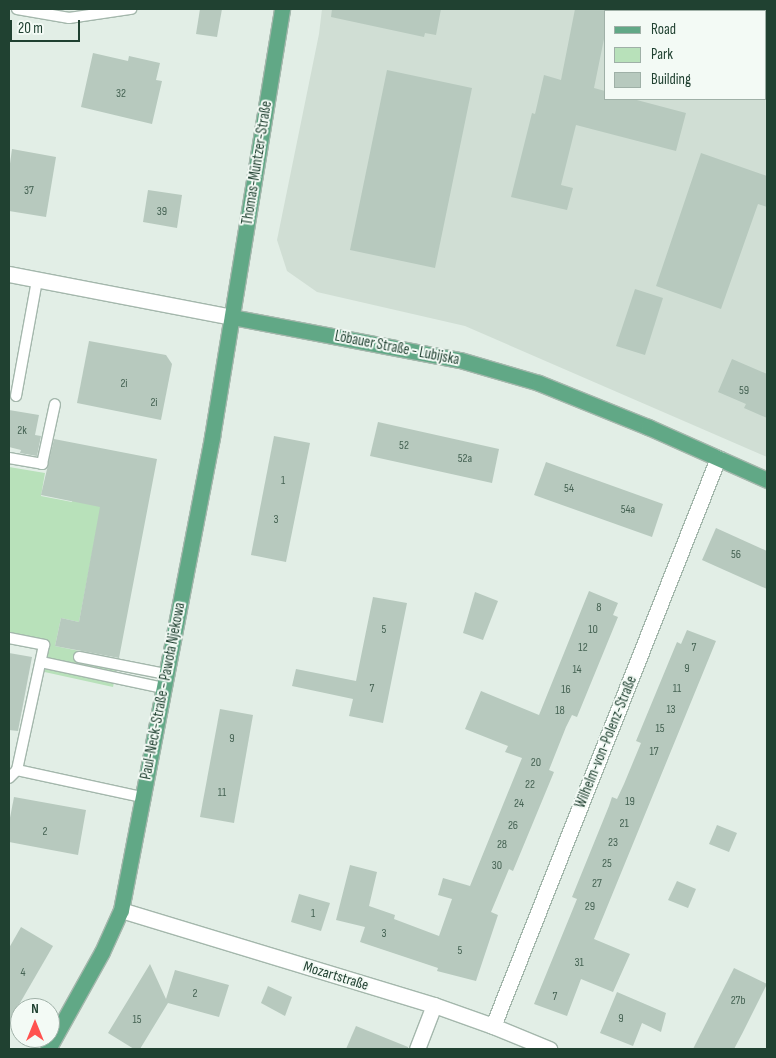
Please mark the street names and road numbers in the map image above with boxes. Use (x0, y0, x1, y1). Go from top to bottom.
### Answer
street label: Thomas-Müntzer-Straße (238, 100, 276, 226)
street label: Löbauer Straße - Lubijska (333, 327, 461, 369)
street label: Paul-Neck-Straße - Pawoła Njekowa (137, 601, 189, 781)
street label: Wilhelm-von-Polenz-Straße (571, 673, 641, 811)
street label: Mozartstraße (301, 958, 371, 994)

